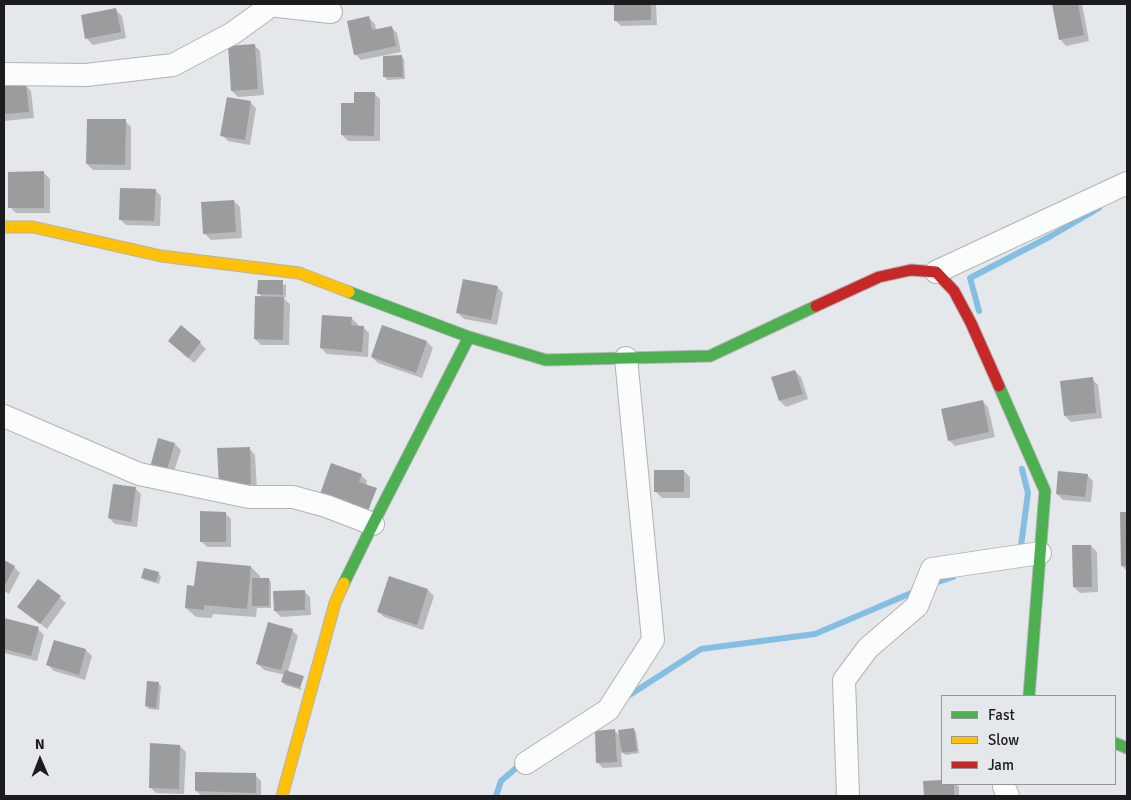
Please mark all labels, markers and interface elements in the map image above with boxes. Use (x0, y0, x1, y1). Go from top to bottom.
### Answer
legend (941, 695, 1116, 785)
text: Fast (988, 706, 1015, 724)
text: Slow (988, 731, 1019, 749)
north arrow (15, 735, 65, 785)
text: N (35, 736, 45, 753)
text: Jam (988, 756, 1014, 774)

